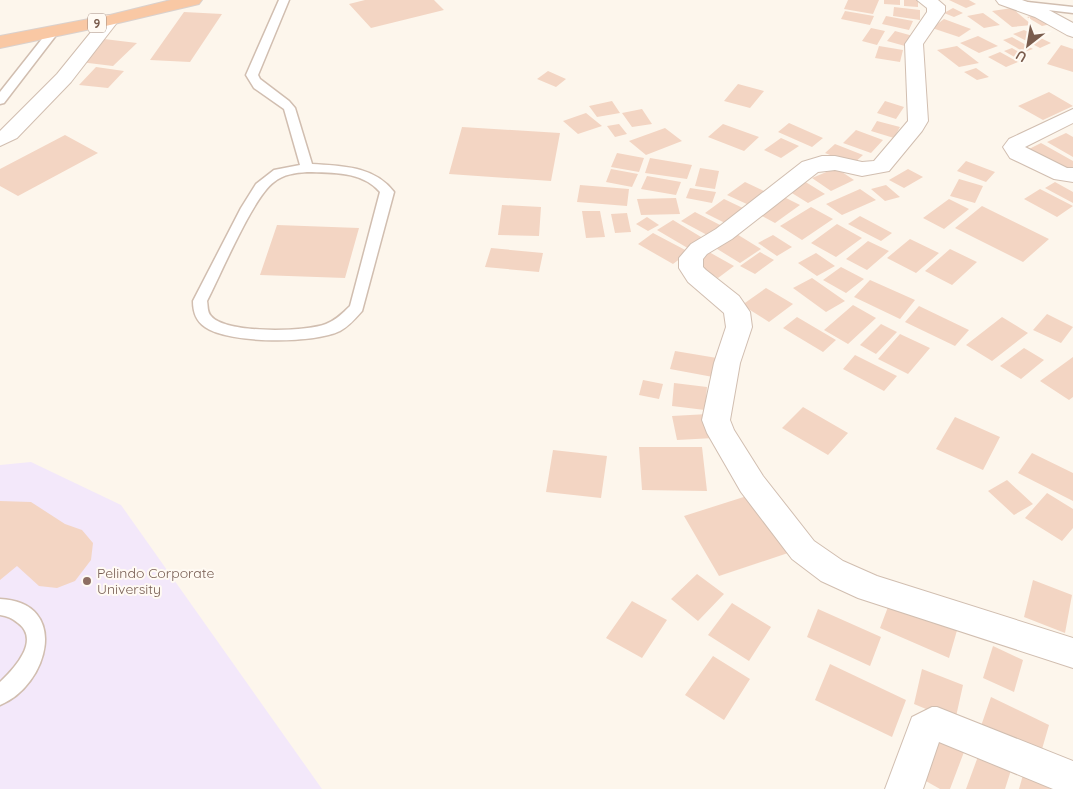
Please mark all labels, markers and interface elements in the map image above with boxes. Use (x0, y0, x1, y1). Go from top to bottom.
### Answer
road number: 9 (88, 13, 106, 32)
north arrow (1003, 20, 1053, 70)
text: U (1012, 46, 1030, 66)
place label: Pelindo Corporate University (97, 564, 214, 598)
marker: Pelindo Corporate University (81, 575, 93, 587)

